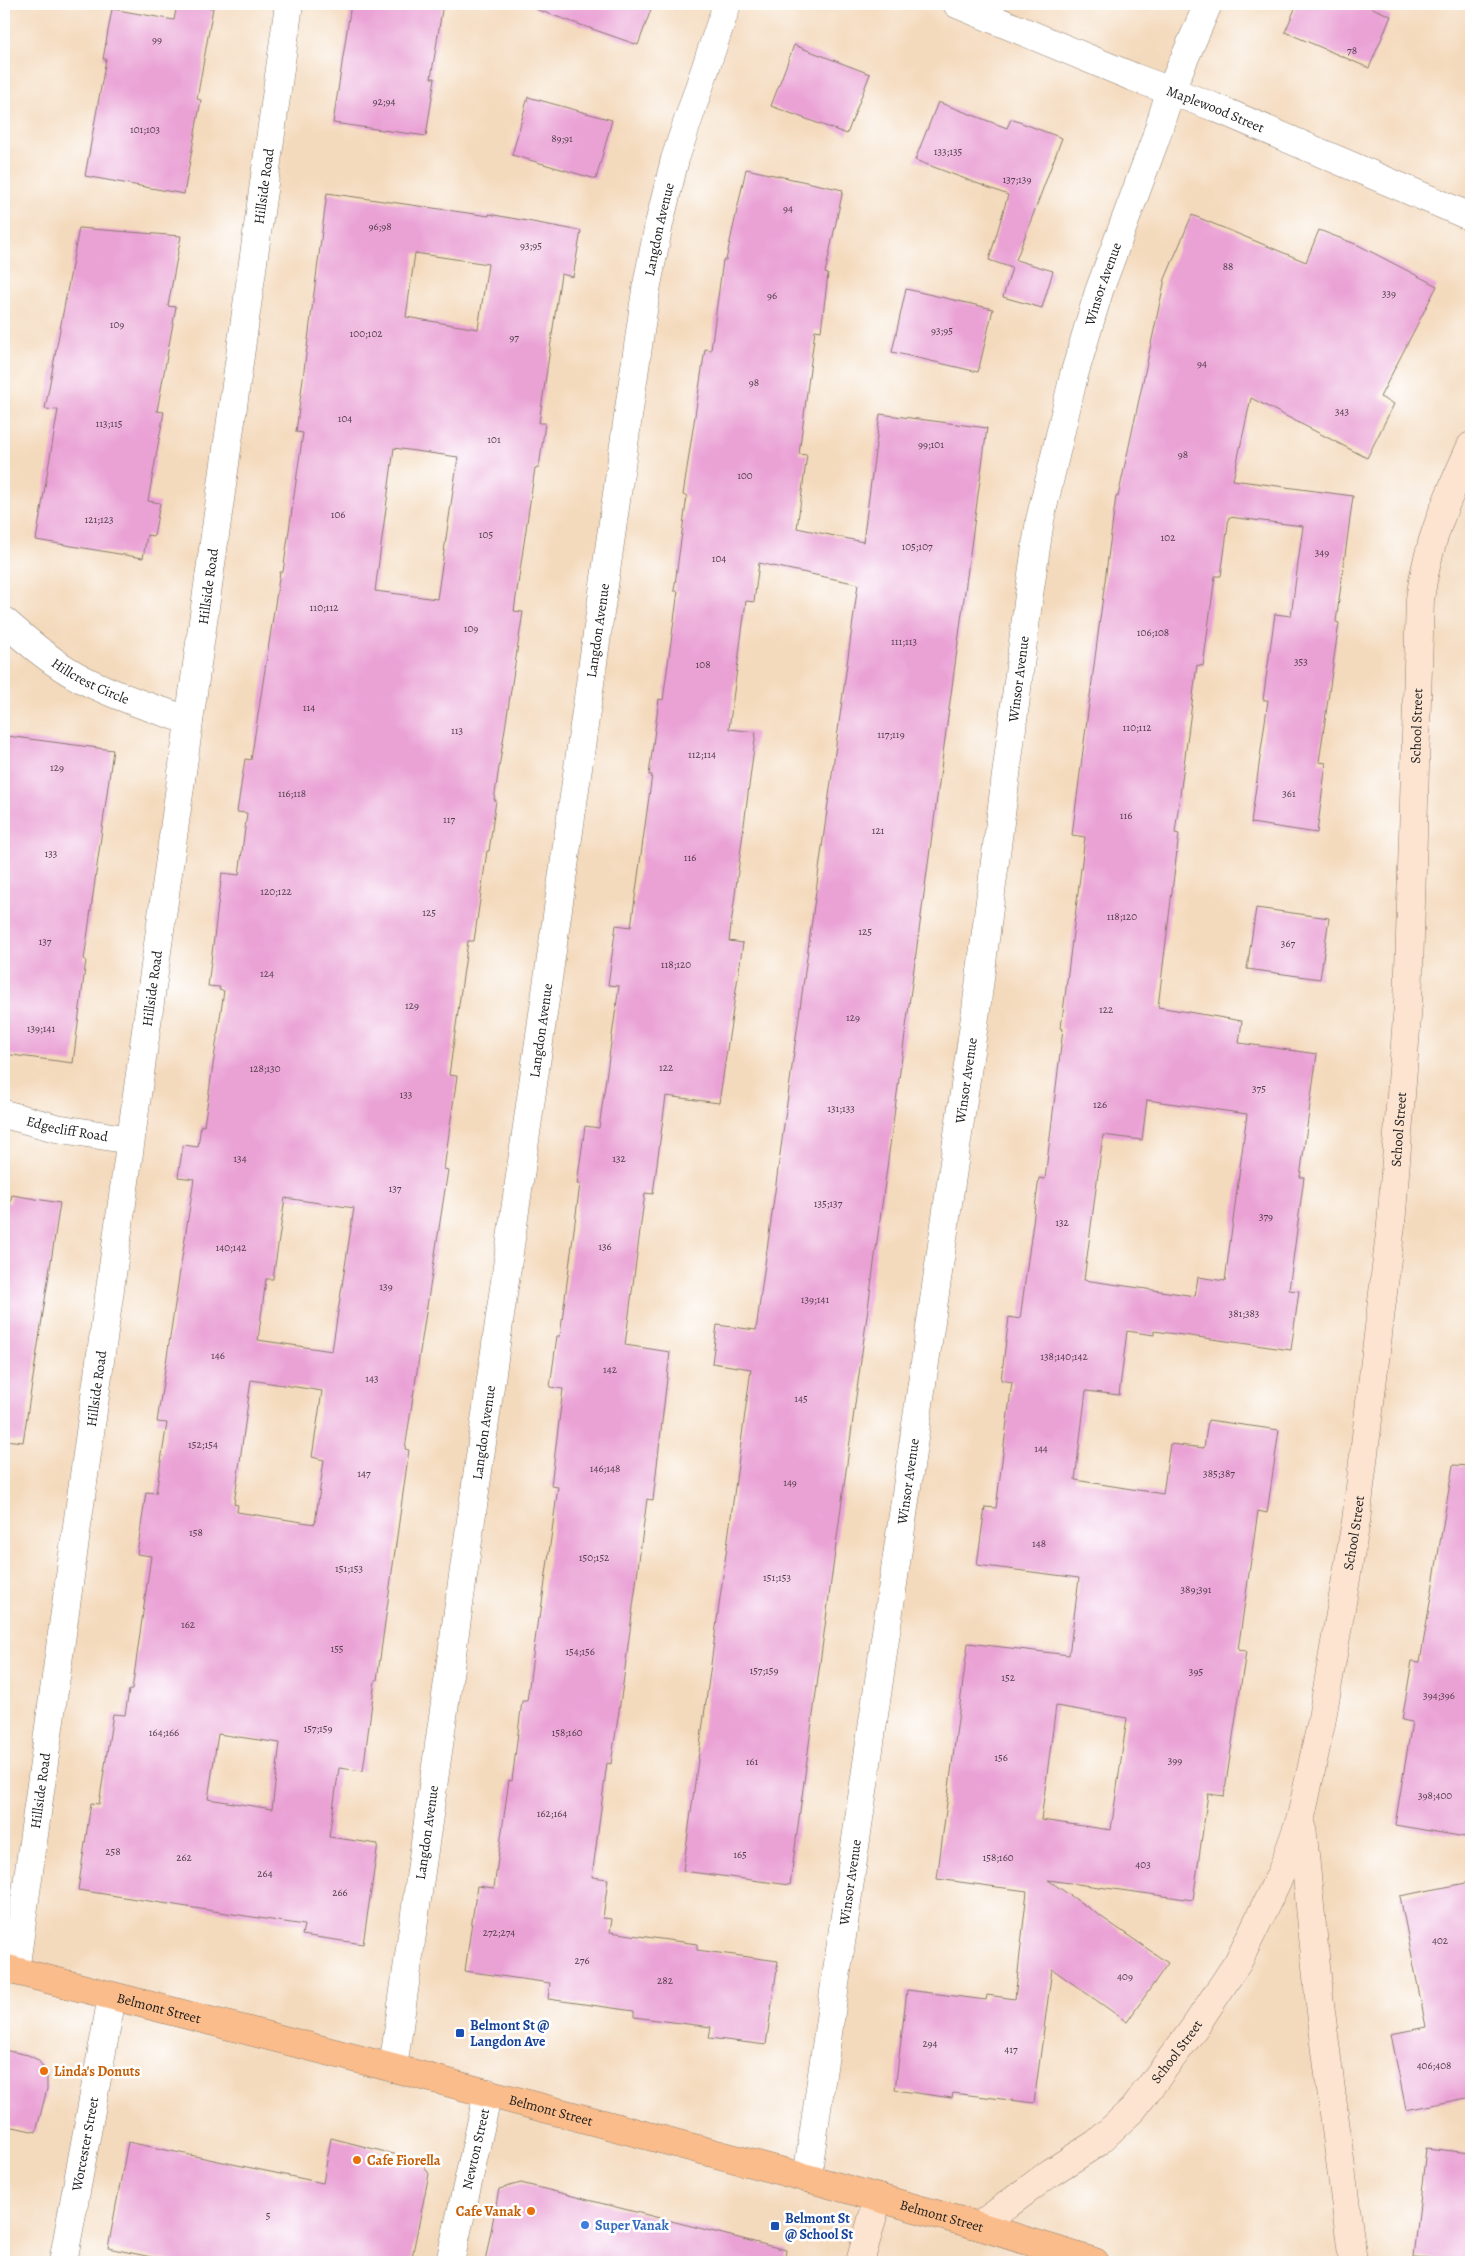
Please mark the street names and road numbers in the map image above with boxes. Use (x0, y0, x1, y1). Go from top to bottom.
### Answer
street label: Maplewood Street (1164, 81, 1268, 137)
street label: Hillside Road (249, 147, 278, 225)
street label: Langdon Avenue (639, 181, 678, 278)
street label: Winsor Avenue (1080, 239, 1126, 328)
street label: Hillside Road (193, 547, 223, 626)
street label: Langdon Avenue (581, 582, 614, 679)
street label: Winsor Avenue (1003, 635, 1033, 724)
street label: Hillcrest Circle (48, 653, 132, 708)
street label: School Street (1406, 688, 1427, 764)
street label: Hillside Road (137, 949, 167, 1028)
street label: Langdon Avenue (525, 982, 557, 1079)
street label: Winsor Avenue (950, 1036, 981, 1126)
street label: School Street (1386, 1091, 1411, 1168)
street label: Edgecliff Road (24, 1111, 110, 1146)
street label: Hillside Road (81, 1349, 111, 1428)
street label: Langdon Avenue (467, 1384, 500, 1481)
street label: Winsor Avenue (892, 1437, 923, 1526)
street label: School Street (1338, 1494, 1368, 1572)
street label: Hillside Road (25, 1751, 55, 1830)
street label: Langdon Avenue (410, 1784, 443, 1881)
street label: Winsor Avenue (834, 1838, 865, 1927)
street label: Belmont Street (115, 1988, 203, 2028)
street label: School Street (1146, 2015, 1207, 2087)
street label: Belmont Street (507, 2090, 595, 2130)
street label: Worcester Street (67, 2095, 103, 2194)
street label: Newton Street (457, 2106, 494, 2191)
street label: Belmont Street (898, 2195, 986, 2237)

